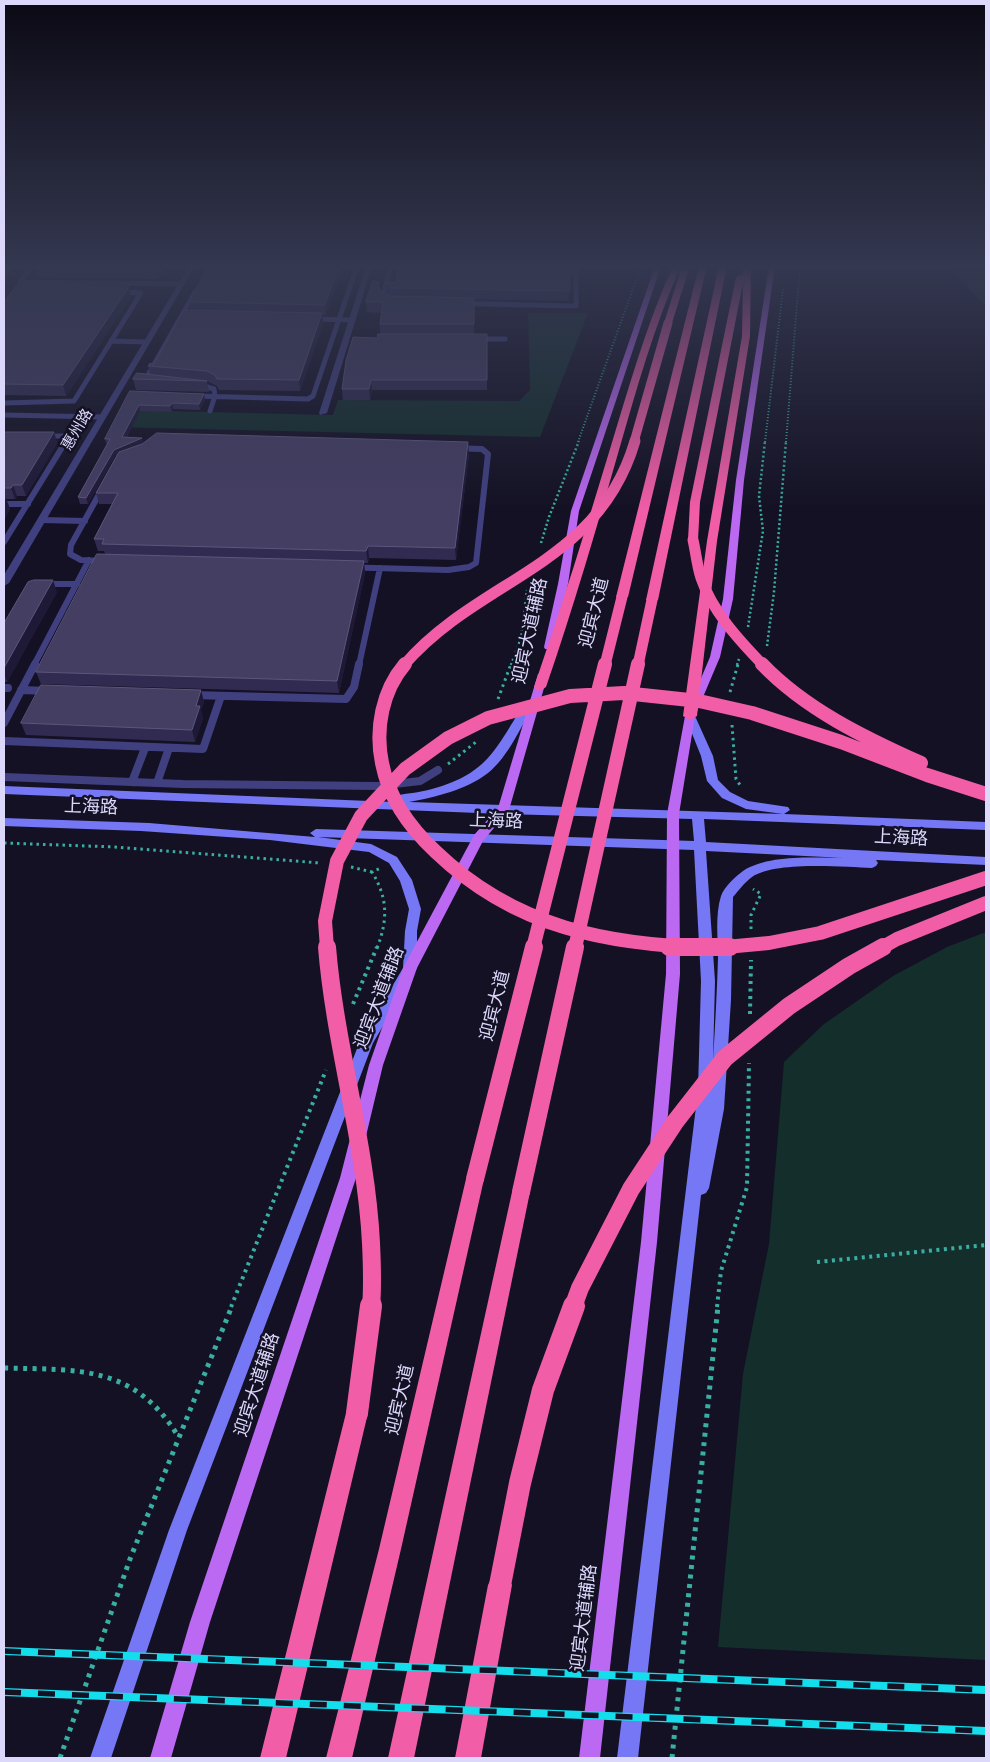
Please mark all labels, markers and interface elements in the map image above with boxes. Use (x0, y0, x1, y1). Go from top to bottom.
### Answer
street label: 惠州路 (59, 406, 97, 454)
street label: 迎宾大道 (576, 575, 614, 651)
street label: 迎宾大道辅路 (509, 576, 553, 686)
street label: 上海路 (64, 796, 118, 820)
street label: 上海路 (469, 810, 523, 834)
street label: 上海路 (873, 827, 929, 851)
street label: 迎宾大道辅路 (351, 944, 409, 1052)
street label: 迎宾大道 (477, 968, 515, 1044)
street label: 迎宾大道辅路 (231, 1330, 285, 1440)
street label: 迎宾大道 (382, 1362, 420, 1438)
street label: 迎宾大道辅路 (568, 1563, 602, 1673)

